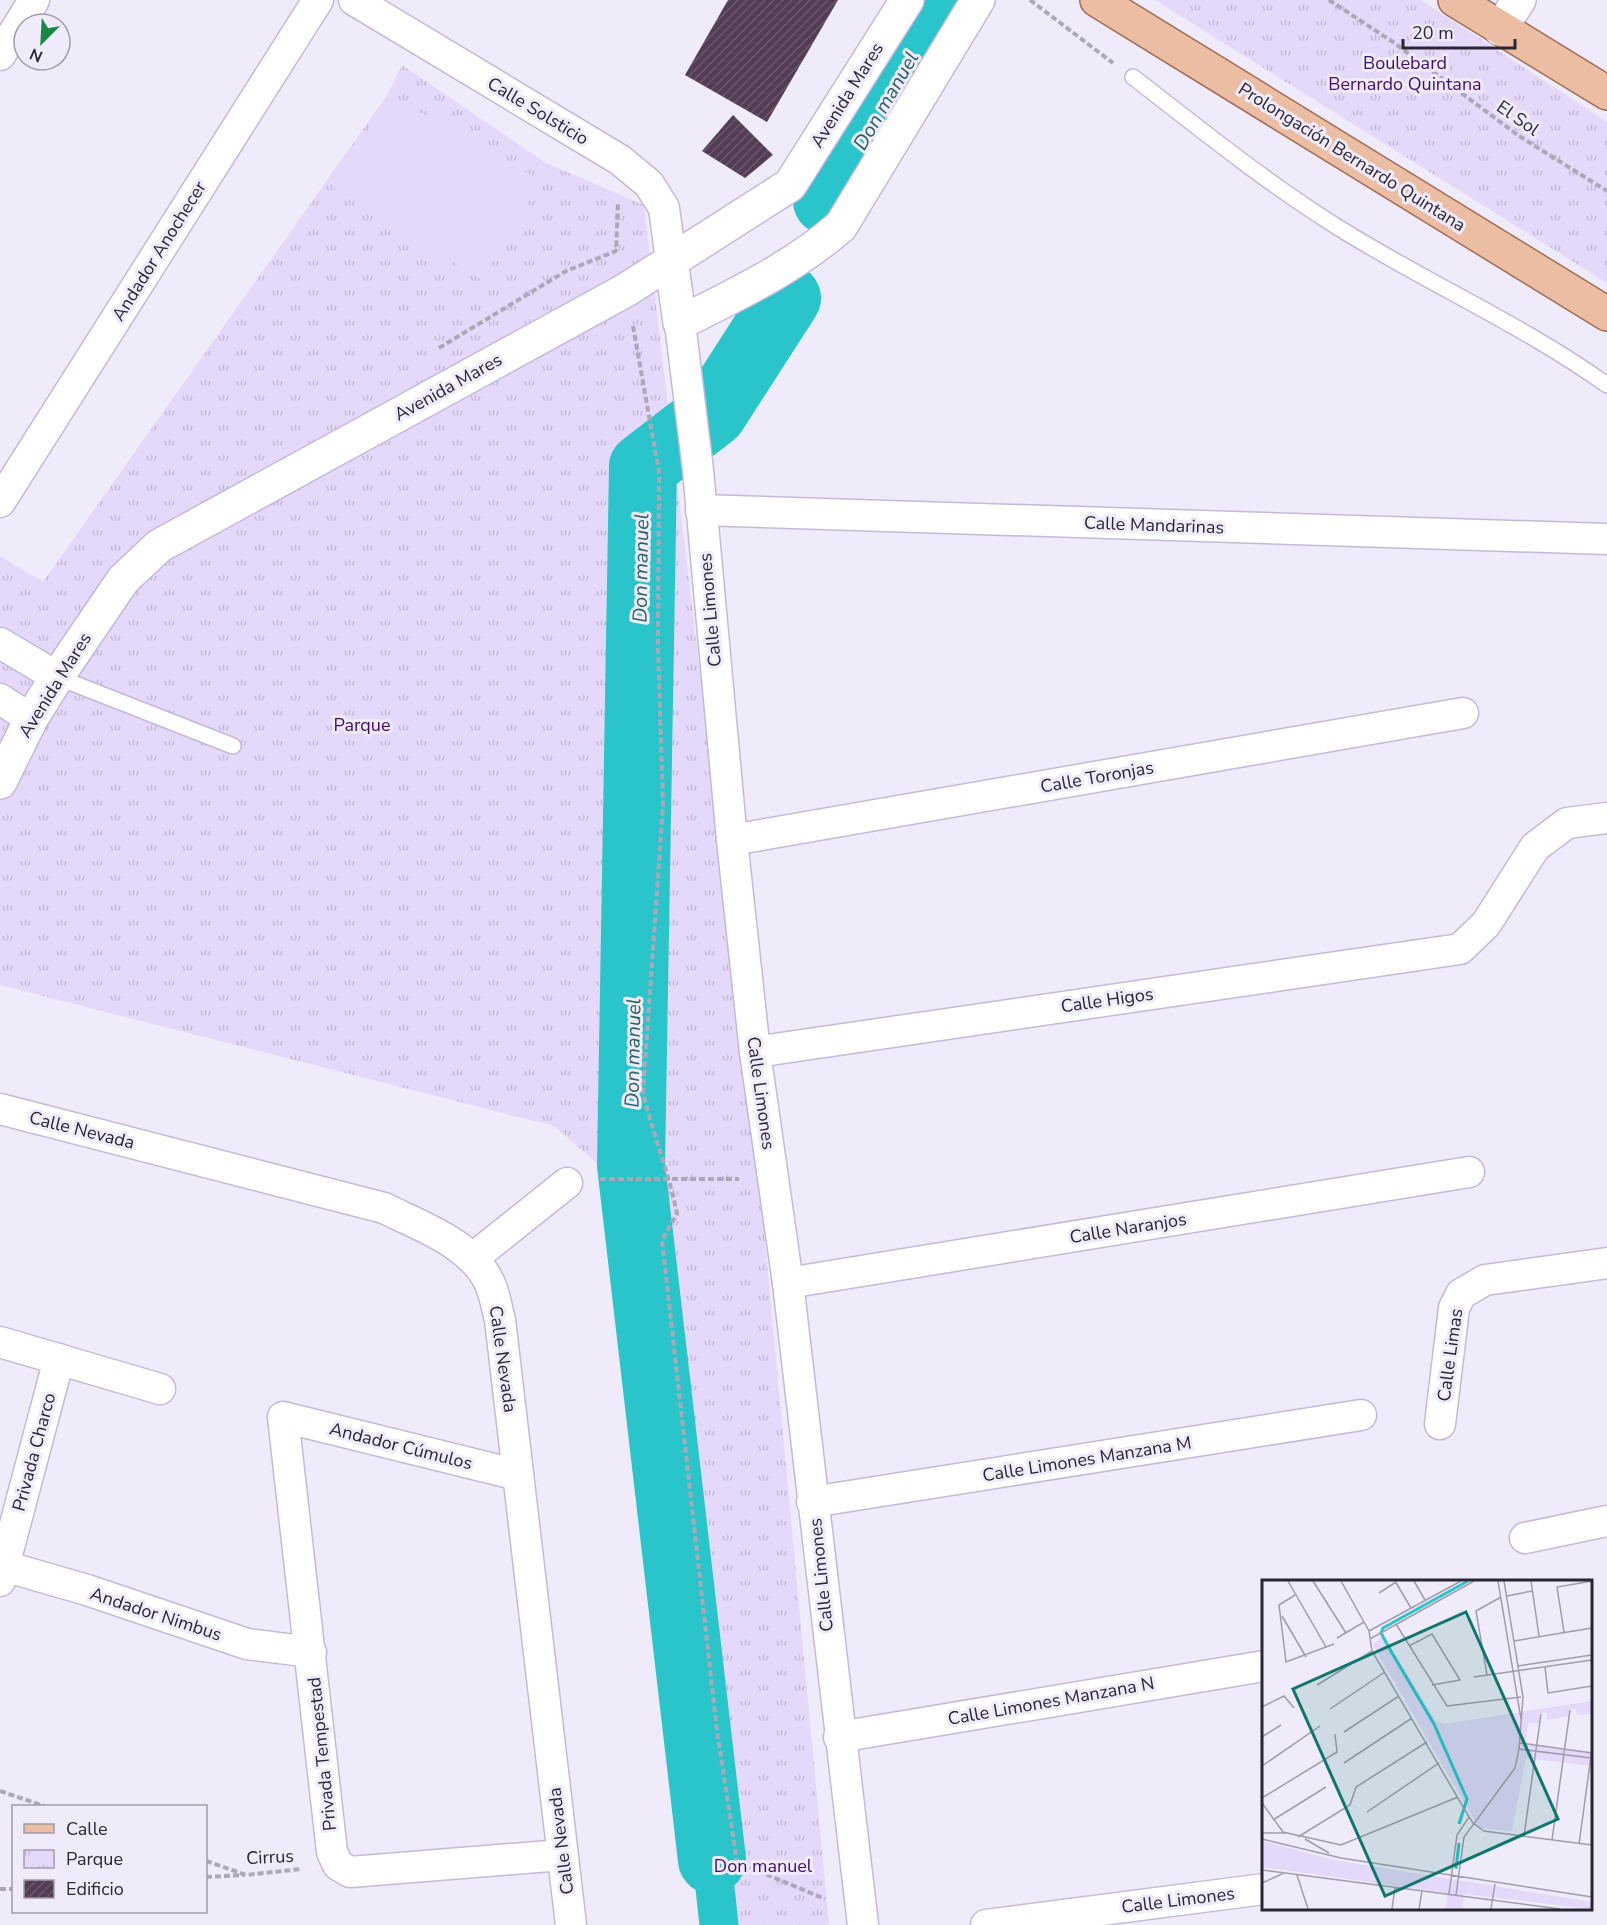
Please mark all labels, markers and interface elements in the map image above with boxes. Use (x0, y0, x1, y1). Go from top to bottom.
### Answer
north arrow (12, 12, 72, 72)
scale bar (1403, 12, 1516, 50)
text: 20 m (1412, 21, 1454, 45)
street label: Avenida Mares (805, 38, 889, 152)
text: N (26, 42, 46, 67)
water label: Don manuel (847, 47, 925, 155)
park label: Boulebard Bernardo Quintana (1328, 51, 1482, 96)
street label: Calle Solsticio (483, 71, 593, 151)
street label: Prolongación Bernardo Quintana (1234, 77, 1470, 237)
street label: El Sol (1492, 95, 1545, 142)
street label: Andador Anochecer (106, 176, 212, 325)
street label: Avenida Mares (390, 347, 506, 427)
street label: Calle Mandarinas (1083, 511, 1225, 539)
water label: Don manuel (627, 513, 655, 623)
street label: Calle Limones (693, 552, 727, 668)
street label: Avenida Mares (13, 628, 97, 742)
park label: Parque (334, 713, 391, 737)
street label: Calle Toronjas (1038, 755, 1156, 799)
street label: Calle Higos (1059, 982, 1155, 1018)
water label: Don manuel (619, 998, 647, 1108)
street label: Calle Limones (741, 1035, 781, 1151)
street label: Calle Nevada (27, 1105, 137, 1155)
street label: Calle Naranjos (1068, 1207, 1188, 1249)
street label: Calle Nevada (484, 1304, 522, 1414)
street label: Calle Limas (1432, 1307, 1468, 1403)
street label: Privada Charco (7, 1390, 61, 1514)
street label: Andador Cúmulos (327, 1417, 475, 1475)
street label: Calle Limones Manzana M (981, 1431, 1193, 1487)
street label: Calle Limones (803, 1517, 839, 1633)
inset map (1262, 1580, 1592, 1910)
street label: Andador Nimbus (87, 1581, 225, 1647)
street label: Calle Limones Manzana N (946, 1671, 1156, 1731)
street label: Privada Tempestad (302, 1676, 342, 1832)
street label: Calle Nevada (543, 1786, 579, 1896)
legend (12, 1805, 207, 1913)
text: Calle (66, 1817, 108, 1841)
street label: Cirrus (245, 1844, 295, 1870)
text: Parque (66, 1847, 123, 1871)
park label: Don manuel (714, 1854, 813, 1878)
text: Edificio (66, 1877, 124, 1901)
street label: Calle Limones (1120, 1881, 1236, 1919)

